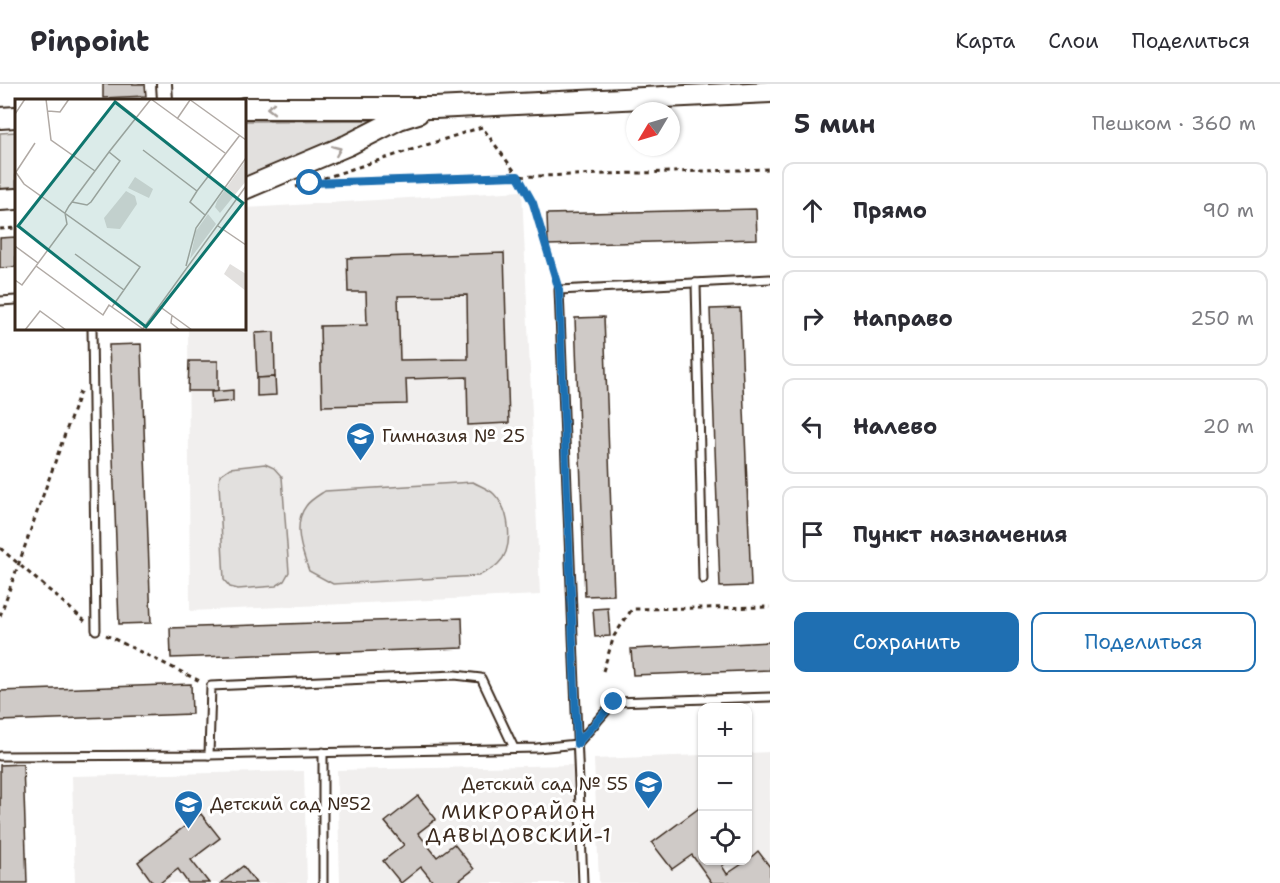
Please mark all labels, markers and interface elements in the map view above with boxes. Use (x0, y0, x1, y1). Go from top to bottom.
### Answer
text: Pinpoint (30, 22, 149, 60)
text: Карта (955, 27, 1015, 55)
text: Слои (1048, 27, 1099, 55)
text: Поделиться (1132, 27, 1250, 55)
inset map (15, 99, 246, 330)
one-way arrow (267, 102, 276, 114)
north arrow (626, 102, 680, 156)
text: 5 мин (794, 106, 875, 141)
text: Пешком · 360 m (1092, 110, 1256, 136)
one-way arrow (330, 145, 341, 157)
route start (296, 169, 322, 195)
icon: ahead (796, 194, 829, 227)
text: Прямо (853, 196, 927, 225)
text: 90 m (1202, 197, 1254, 223)
icon: right (796, 302, 829, 335)
text: Направо (853, 304, 953, 333)
text: 250 m (1190, 305, 1254, 331)
icon: left (796, 410, 829, 443)
text: Налево (853, 412, 937, 441)
text: 20 m (1203, 413, 1254, 439)
school or university icon: Гимназия № 25 (345, 420, 377, 462)
place label: Гимназия № 25 (382, 424, 525, 448)
icon: arrive (796, 518, 829, 551)
text: Пункт назначения (853, 520, 1067, 549)
button: Сохранить (794, 612, 1019, 672)
button: Поделиться (1031, 612, 1256, 672)
route end (600, 688, 626, 714)
map controls (698, 703, 752, 865)
button: + (698, 703, 752, 757)
button: − (698, 757, 752, 811)
school or university icon: Детский сад № 55 (633, 768, 665, 810)
place label: Детский сад № 55 (462, 772, 628, 796)
school or university icon: Детский сад №52 (173, 788, 205, 830)
place label: Детский сад №52 (210, 792, 372, 816)
district label: МИКРОРАЙОН ДАВЫДОВСКИЙ-1 (426, 799, 612, 848)
button: locate (698, 811, 752, 865)

